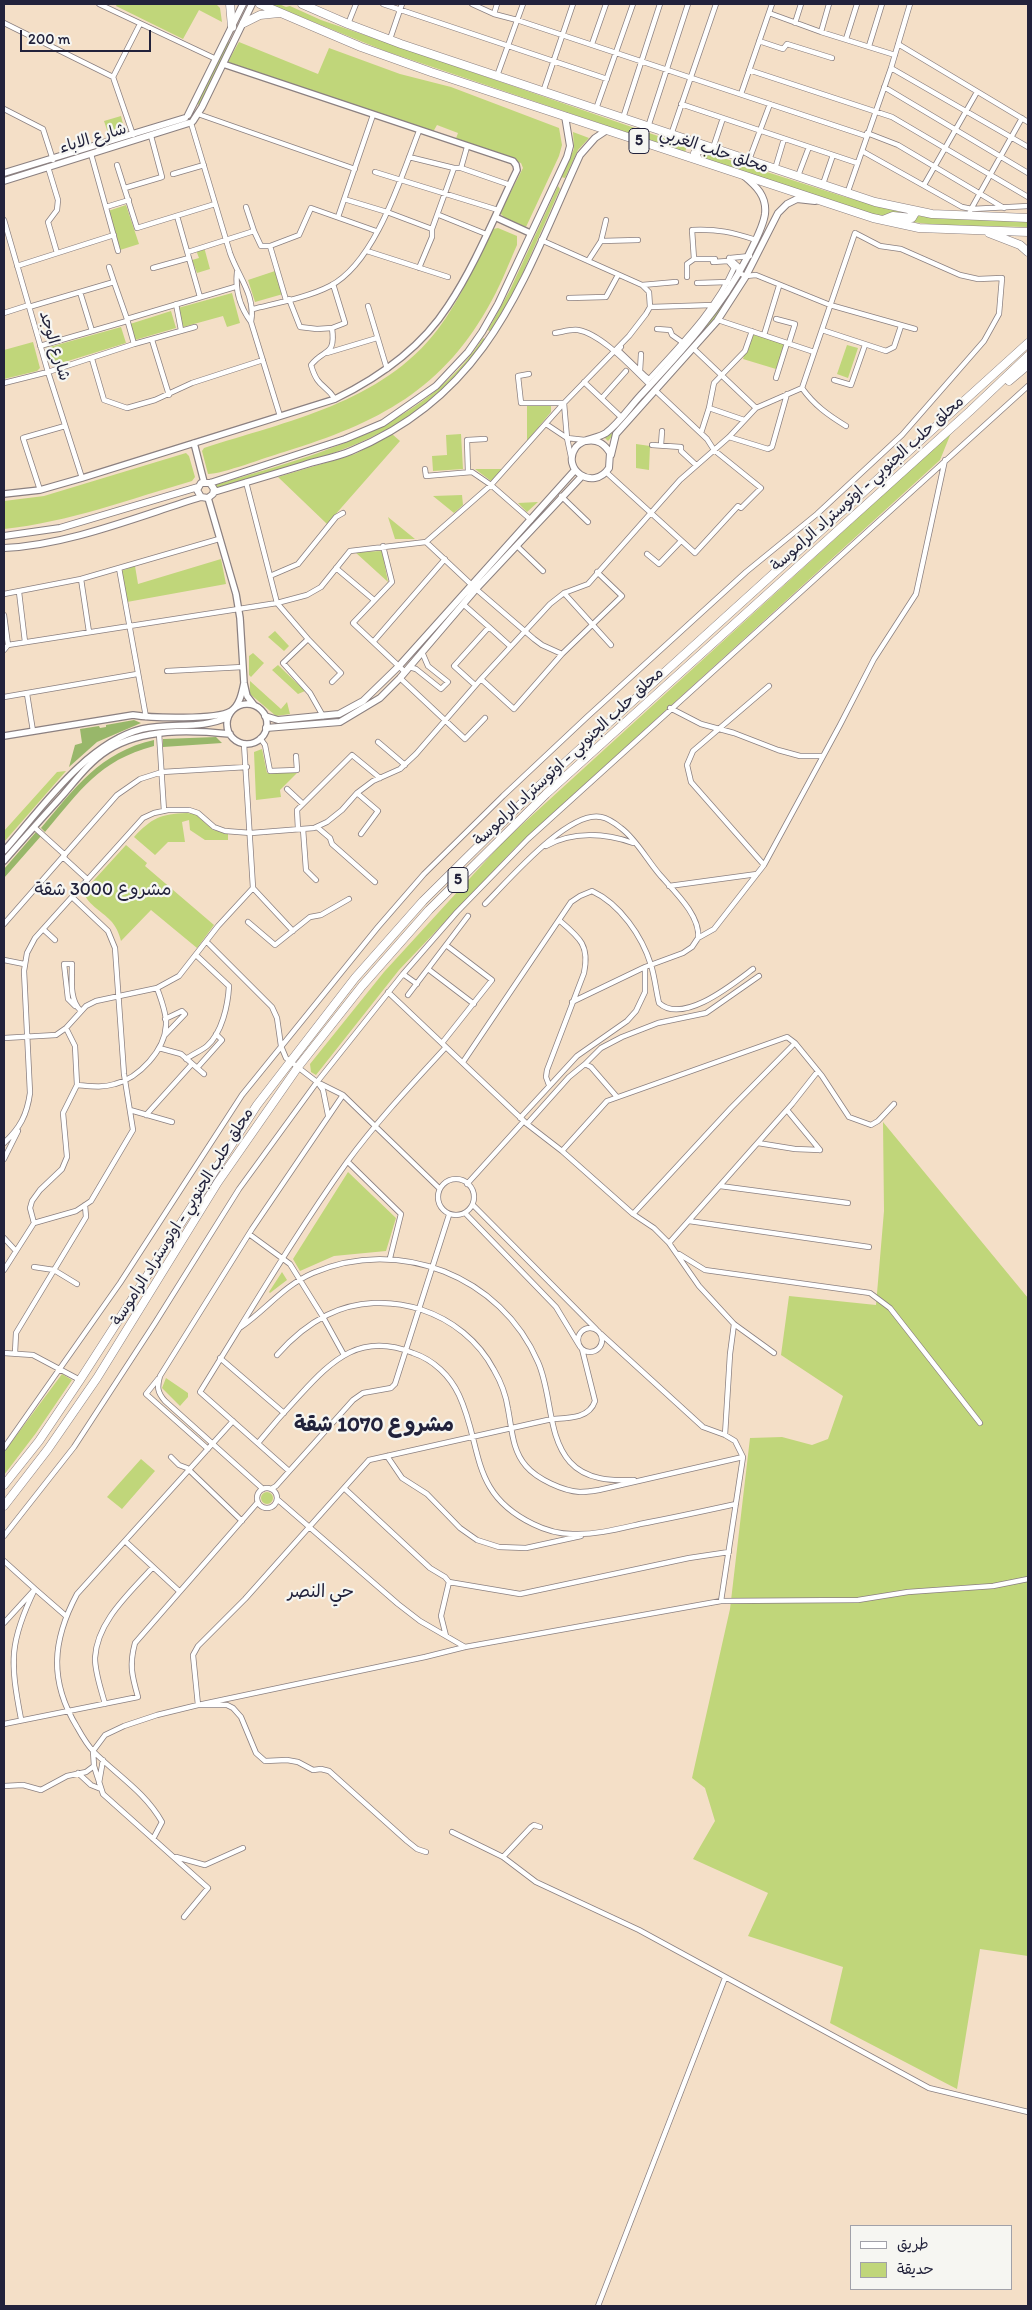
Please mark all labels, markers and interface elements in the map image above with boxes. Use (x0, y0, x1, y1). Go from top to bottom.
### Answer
scale bar (22, 20, 154, 52)
text: 200 m (28, 30, 70, 48)
street label: شارع الاباء (57, 120, 129, 158)
street label: محلق حلب الغربي (657, 124, 771, 178)
road number: 5 (629, 128, 649, 154)
street label: شارع الوجد (34, 309, 74, 383)
street label: محلق حلب الجنوبي - اوتوستراد الراموسة (767, 392, 969, 576)
street label: محلق حلب الجنوبي - اوتوستراد الراموسة (470, 664, 668, 850)
road number: 5 (448, 868, 468, 892)
district label: مشروع 3000 شقة (35, 879, 171, 901)
street label: محلق حلب الجنوبي - اوتوستراد الراموسة (108, 1105, 258, 1329)
district label: مشروع 1070 شقة (294, 1413, 454, 1439)
district label: حي النصر (288, 1581, 354, 1603)
legend (850, 2225, 1012, 2290)
text: طريق (897, 2235, 929, 2253)
text: حديقة (897, 2260, 934, 2278)

